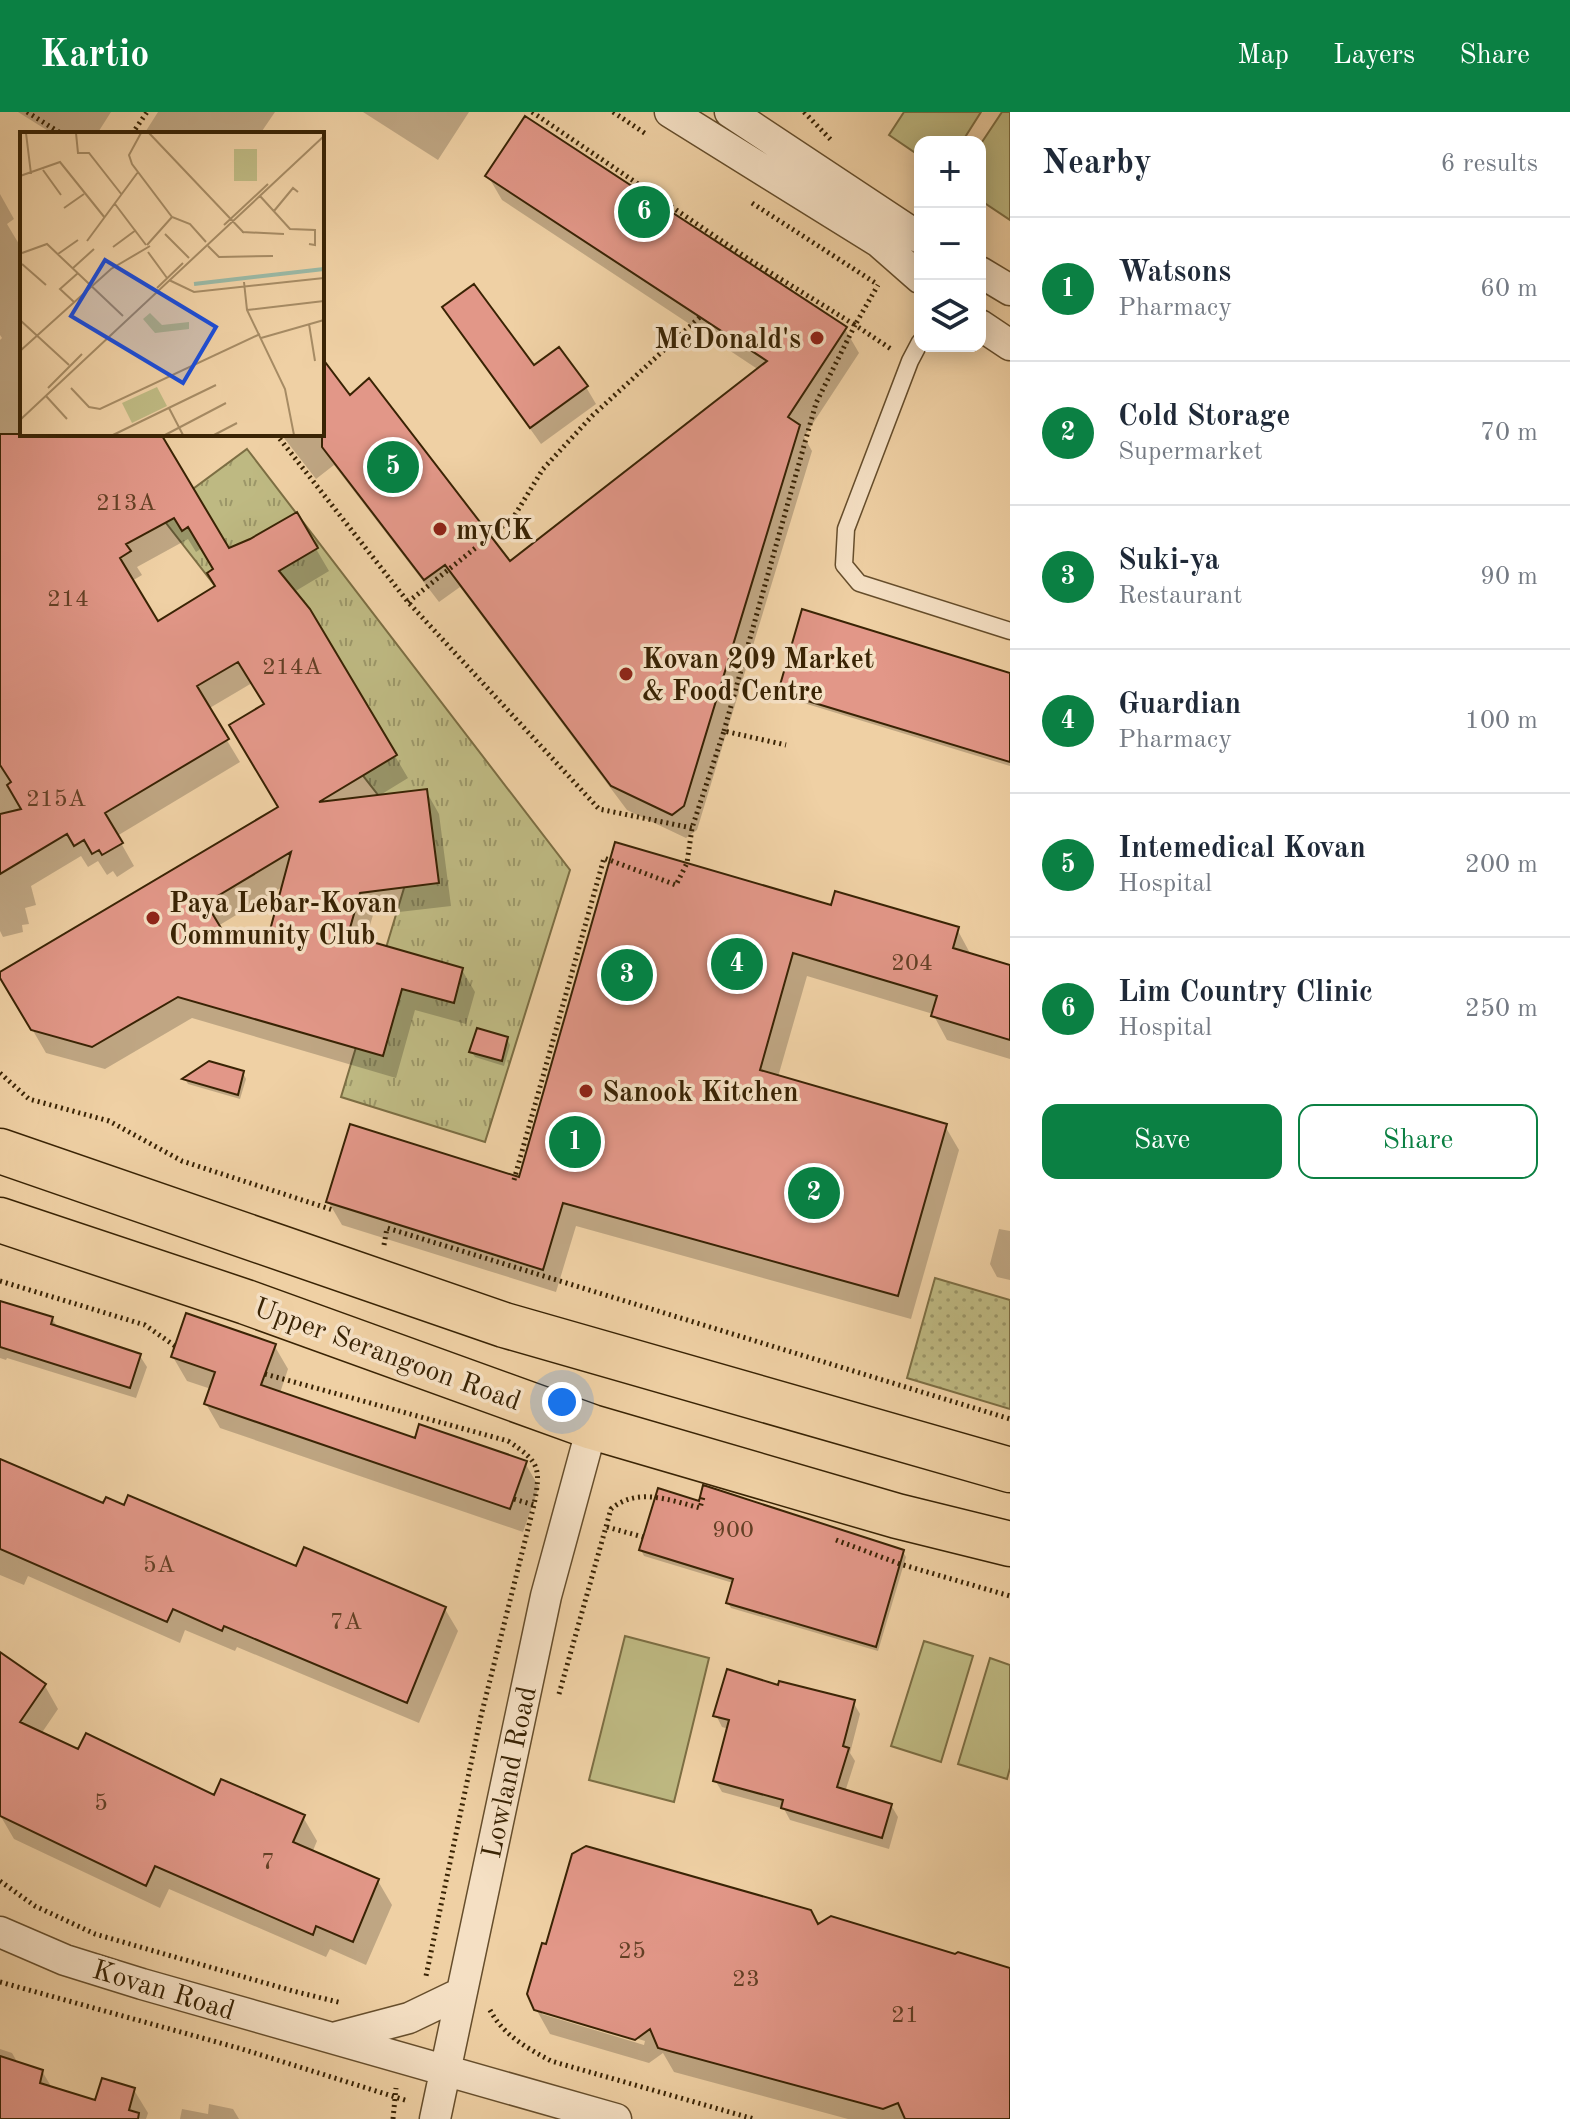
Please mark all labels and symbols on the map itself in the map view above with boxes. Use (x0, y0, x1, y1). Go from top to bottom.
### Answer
inset map (20, 132, 324, 436)
pin: 6 (618, 182, 670, 242)
place label: McDonald's (655, 327, 801, 355)
marker: McDonald's (808, 329, 826, 347)
pin: 5 (367, 437, 419, 497)
house number: 213A (96, 492, 156, 516)
place label: myCK (456, 518, 533, 546)
marker: myCK (431, 520, 449, 538)
house number: 214 (47, 588, 89, 612)
place label: Kovan 209 Market & Food Centre (642, 647, 874, 707)
house number: 214A (262, 656, 322, 680)
marker: Kovan 209 Market & Food Centre (617, 665, 635, 683)
house number: 215A (26, 788, 86, 812)
place label: Paya Lebar-Kovan Community Club (169, 891, 397, 951)
marker: Paya Lebar-Kovan Community Club (144, 909, 162, 927)
pin: 4 (711, 934, 763, 994)
pin: 3 (601, 945, 653, 1005)
house number: 204 (891, 952, 933, 976)
place label: Sanook Kitchen (602, 1080, 799, 1108)
marker: Sanook Kitchen (577, 1082, 595, 1100)
pin: 1 (549, 1112, 601, 1172)
pin: 2 (788, 1163, 840, 1223)
street label: Upper Serangoon Road (250, 1294, 524, 1417)
your location (542, 1382, 582, 1422)
house number: 900 (712, 1519, 754, 1543)
house number: 5A (143, 1554, 175, 1578)
house number: 7A (330, 1611, 362, 1635)
street label: Lowland Road (479, 1684, 543, 1861)
house number: 5 (94, 1792, 108, 1816)
house number: 7 (261, 1851, 275, 1875)
house number: 25 (618, 1940, 646, 1964)
street label: Kovan Road (89, 1957, 238, 2027)
house number: 23 (732, 1968, 760, 1992)
house number: 21 (891, 2004, 919, 2028)

